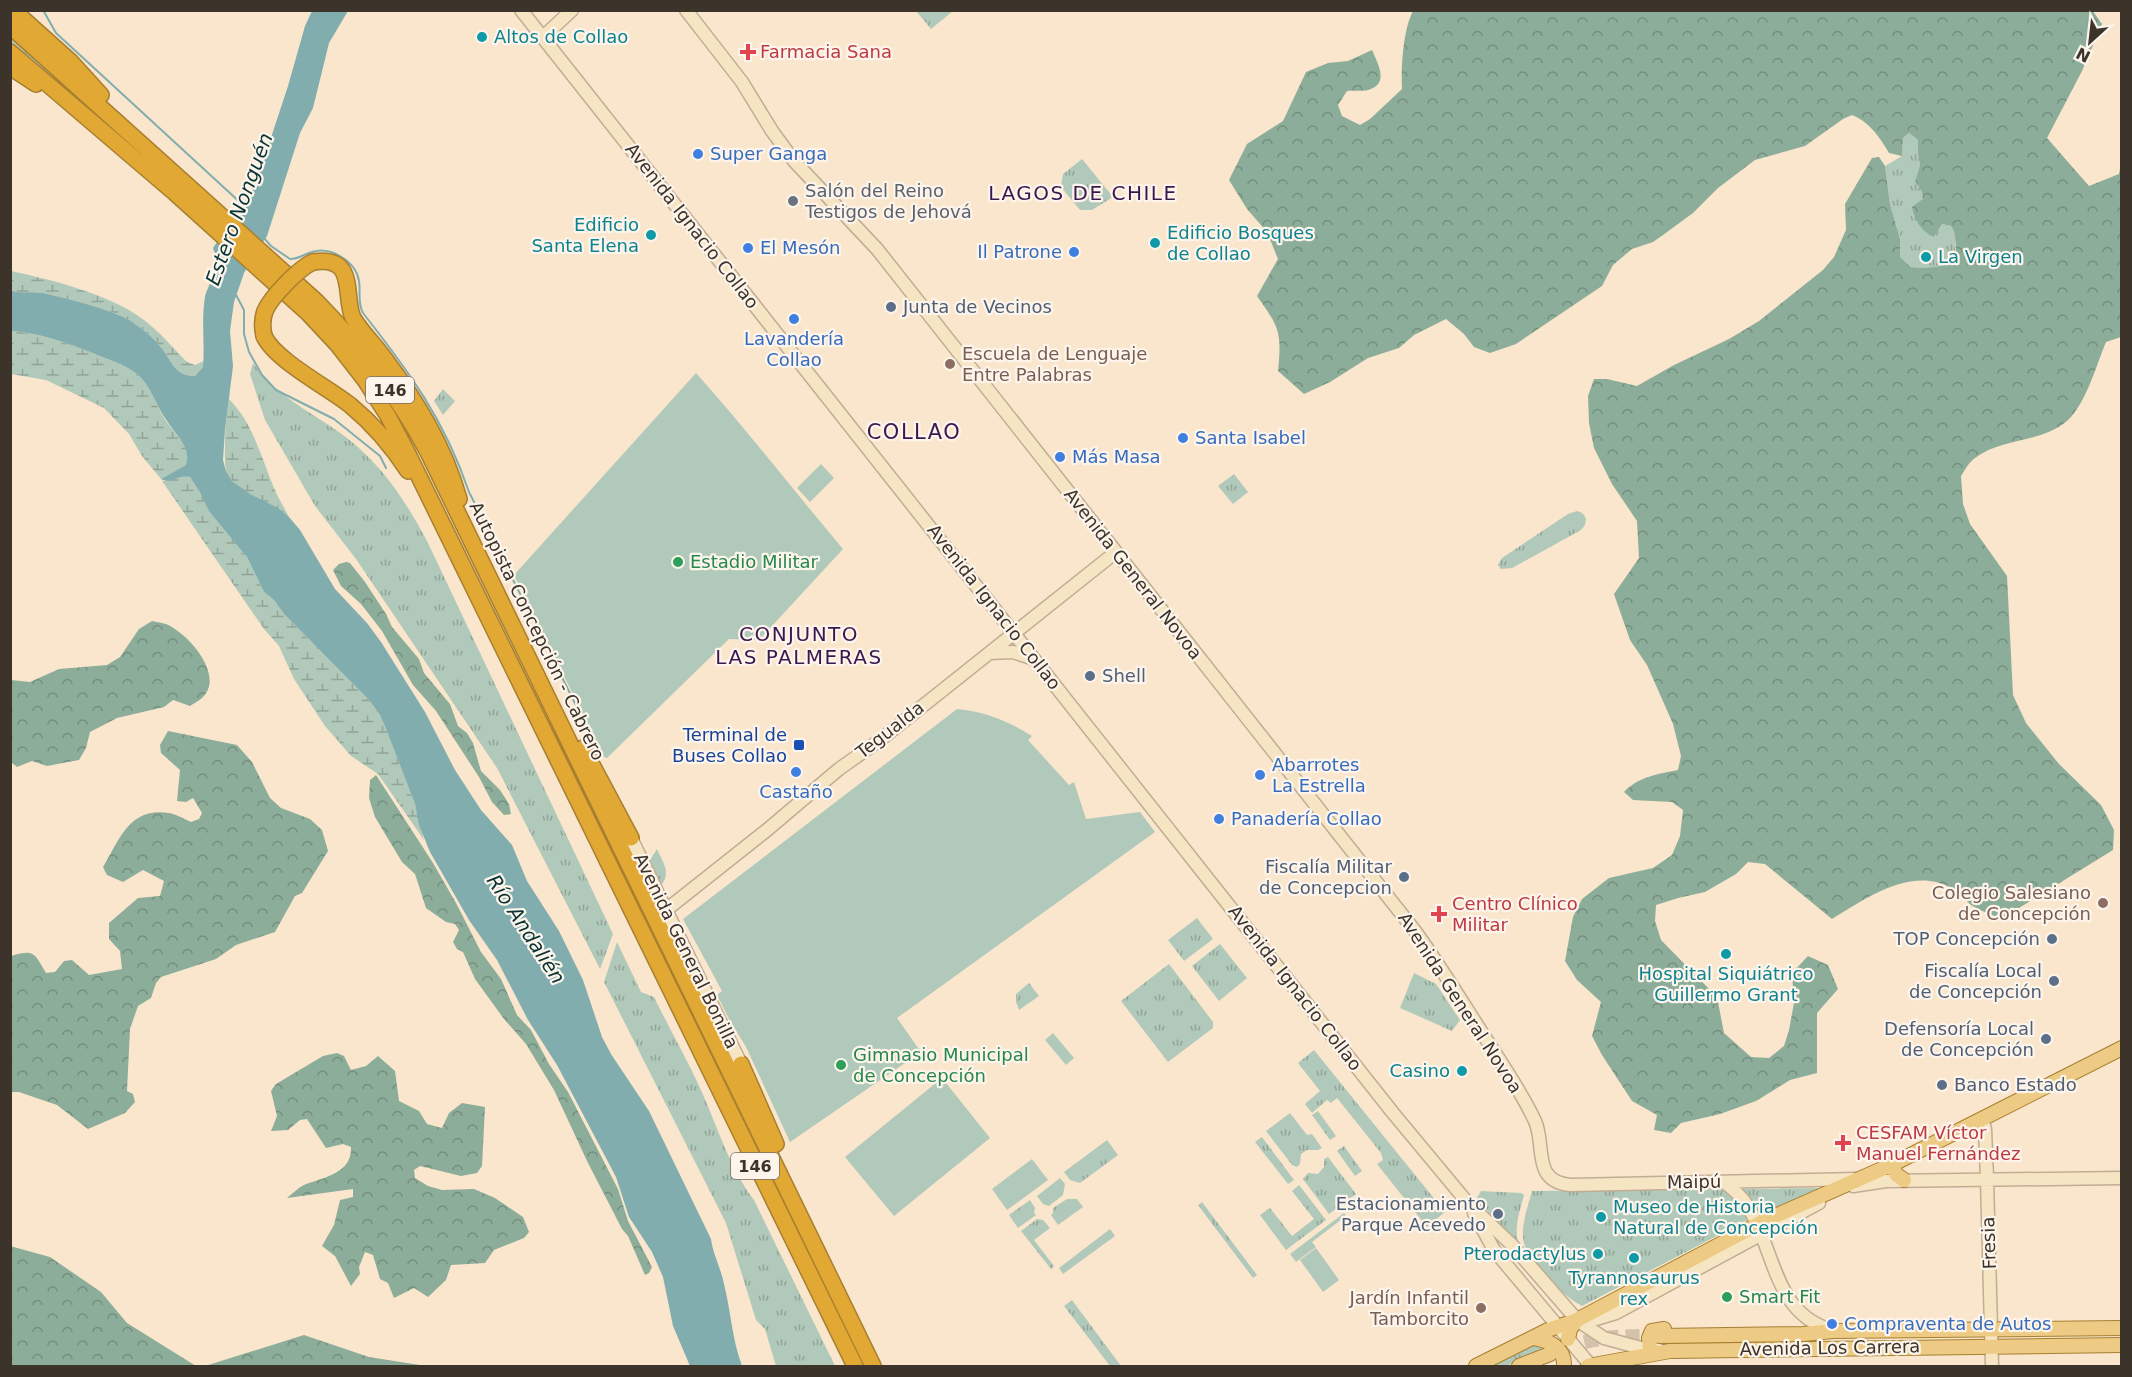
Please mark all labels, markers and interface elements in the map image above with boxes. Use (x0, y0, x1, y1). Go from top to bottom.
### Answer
north arrow (2060, 12, 2120, 72)
place label: Altos de Collao (494, 26, 628, 47)
marker: Altos de Collao (475, 30, 489, 44)
place label: Farmacia Sana (760, 41, 892, 62)
text: N (2073, 43, 2094, 66)
marker: Farmacia Sana (741, 45, 755, 59)
water label: Estero Nonguén (200, 130, 278, 288)
street label: Avenida Ignacio Collao (621, 139, 763, 313)
place label: Super Ganga (710, 143, 827, 164)
marker: Super Ganga (691, 147, 705, 161)
place label: Salón del Reino Testigos de Jehová (804, 180, 972, 222)
district label: LAGOS DE CHILE (988, 181, 1178, 205)
marker: Salón del Reino Testigos de Jehová (786, 194, 800, 208)
place label: Edificio Santa Elena (531, 214, 639, 256)
place label: Edificio Bosques de Collao (1167, 222, 1314, 264)
marker: Edificio Santa Elena (644, 228, 658, 242)
marker: Edificio Bosques de Collao (1148, 236, 1162, 250)
place label: El Mesón (760, 237, 841, 258)
marker: El Mesón (741, 241, 755, 255)
place label: Il Patrone (977, 241, 1062, 262)
marker: Il Patrone (1067, 245, 1081, 259)
place label: La Virgen (1938, 246, 2023, 267)
marker: La Virgen (1919, 250, 1933, 264)
place label: Junta de Vecinos (902, 296, 1052, 317)
marker: Junta de Vecinos (884, 300, 898, 314)
marker: Lavandería Collao (787, 312, 801, 326)
place label: Lavandería Collao (744, 328, 844, 370)
place label: Escuela de Lenguaje Entre Palabras (962, 343, 1147, 385)
marker: Escuela de Lenguaje Entre Palabras (943, 357, 957, 371)
road number: 146 (366, 377, 414, 403)
district label: COLLAO (867, 420, 961, 444)
place label: Santa Isabel (1195, 427, 1306, 448)
marker: Santa Isabel (1176, 431, 1190, 445)
place label: Más Masa (1072, 446, 1161, 467)
marker: Más Masa (1053, 450, 1067, 464)
street label: Avenida General Novoa (1060, 484, 1207, 663)
street label: Autopista Concepción - Cabrero (466, 498, 609, 764)
street label: Avenida Ignacio Collao (923, 520, 1065, 694)
place label: Estadio Militar (690, 551, 819, 572)
marker: Estadio Militar (671, 555, 685, 569)
district label: CONJUNTO LAS PALMERAS (715, 622, 883, 669)
place label: Shell (1102, 665, 1146, 686)
marker: Shell (1083, 669, 1097, 683)
street label: Tegualda (851, 697, 928, 763)
place label: Terminal de Buses Collao (672, 724, 787, 766)
marker: Terminal de Buses Collao (792, 738, 806, 752)
place label: Abarrotes La Estrella (1272, 754, 1366, 796)
marker: Castaño (789, 765, 803, 779)
marker: Abarrotes La Estrella (1253, 768, 1267, 782)
place label: Castaño (759, 781, 833, 802)
place label: Panadería Collao (1231, 808, 1382, 829)
marker: Panadería Collao (1212, 812, 1226, 826)
street label: Avenida General Bonilla (630, 850, 743, 1052)
place label: Fiscalía Militar de Concepcion (1259, 856, 1393, 898)
water label: Río Andalién (482, 870, 570, 988)
marker: Fiscalía Militar de Concepcion (1397, 870, 1411, 884)
place label: Colegio Salesiano de Concepción (1932, 882, 2091, 924)
place label: Centro Clínico Militar (1452, 893, 1578, 935)
marker: Colegio Salesiano de Concepción (2096, 896, 2110, 910)
street label: Avenida Ignacio Collao (1224, 901, 1366, 1075)
marker: Centro Clínico Militar (1430, 905, 1448, 923)
street label: Avenida General Novoa (1394, 908, 1527, 1097)
place label: TOP Concepción (1893, 928, 2040, 949)
marker: TOP Concepción (2045, 932, 2059, 946)
marker: Hospital Siquiátrico Guillermo Grant (1719, 947, 1733, 961)
place label: Fiscalía Local de Concepción (1909, 960, 2042, 1002)
place label: Hospital Siquiátrico Guillermo Grant (1639, 963, 1813, 1005)
marker: Fiscalía Local de Concepción (2047, 974, 2061, 988)
place label: Defensoría Local de Concepción (1884, 1018, 2034, 1060)
marker: Defensoría Local de Concepción (2039, 1032, 2053, 1046)
place label: Gimnasio Municipal de Concepción (853, 1044, 1029, 1086)
marker: Gimnasio Municipal de Concepción (834, 1058, 848, 1072)
place label: Casino (1390, 1060, 1450, 1081)
marker: Casino (1455, 1064, 1469, 1078)
place label: Banco Estado (1954, 1074, 2077, 1095)
marker: Banco Estado (1935, 1078, 1949, 1092)
place label: CESFAM Víctor Manuel Fernández (1856, 1122, 2021, 1164)
marker: CESFAM Víctor Manuel Fernández (1834, 1134, 1852, 1152)
road number: 146 (731, 1153, 779, 1179)
street label: Maipú (1667, 1171, 1721, 1192)
place label: Estacionamiento Parque Acevedo (1336, 1193, 1486, 1235)
place label: Museo de Historia Natural de Concepción (1613, 1196, 1818, 1238)
marker: Estacionamiento Parque Acevedo (1491, 1207, 1505, 1221)
marker: Museo de Historia Natural de Concepción (1594, 1210, 1608, 1224)
street label: Fresia (1977, 1216, 2000, 1270)
place label: Pterodactylus (1463, 1243, 1586, 1264)
marker: Pterodactylus (1591, 1247, 1605, 1261)
marker: Tyrannosaurus rex (1627, 1251, 1641, 1265)
place label: Tyrannosaurus rex (1567, 1267, 1700, 1309)
place label: Smart Fit (1739, 1286, 1820, 1307)
place label: Jardín Infantil Tamborcito (1348, 1287, 1469, 1329)
marker: Smart Fit (1720, 1290, 1734, 1304)
marker: Jardín Infantil Tamborcito (1474, 1301, 1488, 1315)
place label: Compraventa de Autos (1844, 1313, 2051, 1334)
marker: Compraventa de Autos (1825, 1317, 1839, 1331)
street label: Avenida Los Carrera (1740, 1335, 1920, 1360)

